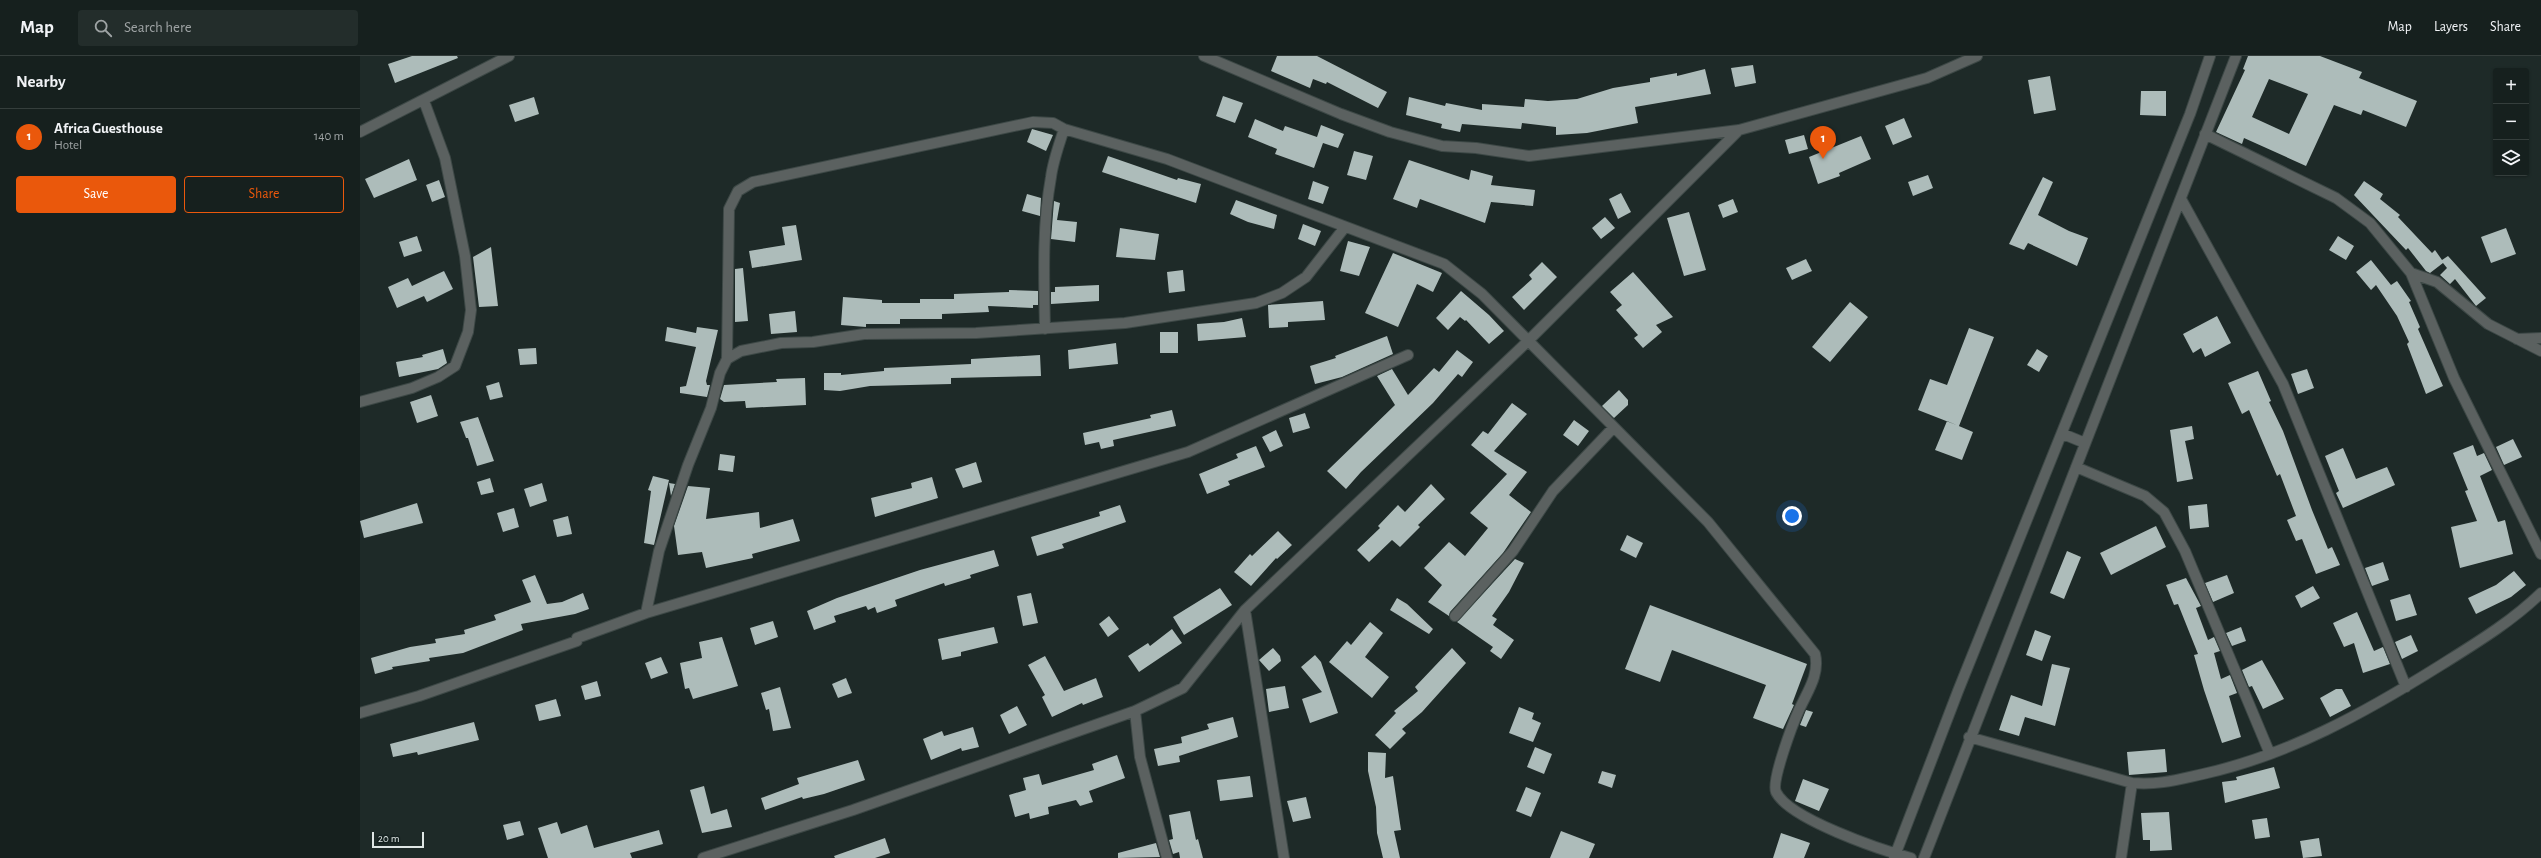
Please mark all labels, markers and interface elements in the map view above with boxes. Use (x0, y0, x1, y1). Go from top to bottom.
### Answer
search box (78, 10, 358, 46)
icon: search (92, 17, 114, 39)
text: Map (20, 18, 54, 37)
text: Search here (124, 20, 192, 35)
text: Map (2387, 20, 2412, 34)
text: Layers (2434, 20, 2468, 34)
text: Share (2490, 20, 2521, 34)
map controls (2493, 68, 2529, 176)
button: + (2493, 68, 2529, 104)
text: Nearby (16, 73, 66, 90)
button: − (2493, 104, 2529, 140)
text: Africa Guesthouse (54, 121, 163, 136)
pin: 1 (1810, 126, 1836, 159)
text: 1 (27, 130, 31, 143)
text: 140 m (314, 130, 344, 143)
text: Hotel (54, 139, 82, 152)
button: layers (2493, 140, 2529, 176)
button: Save (16, 176, 176, 213)
button: Share (184, 176, 344, 213)
your location (1782, 506, 1802, 526)
scale bar (372, 830, 424, 849)
text: 20 m (378, 833, 399, 844)

